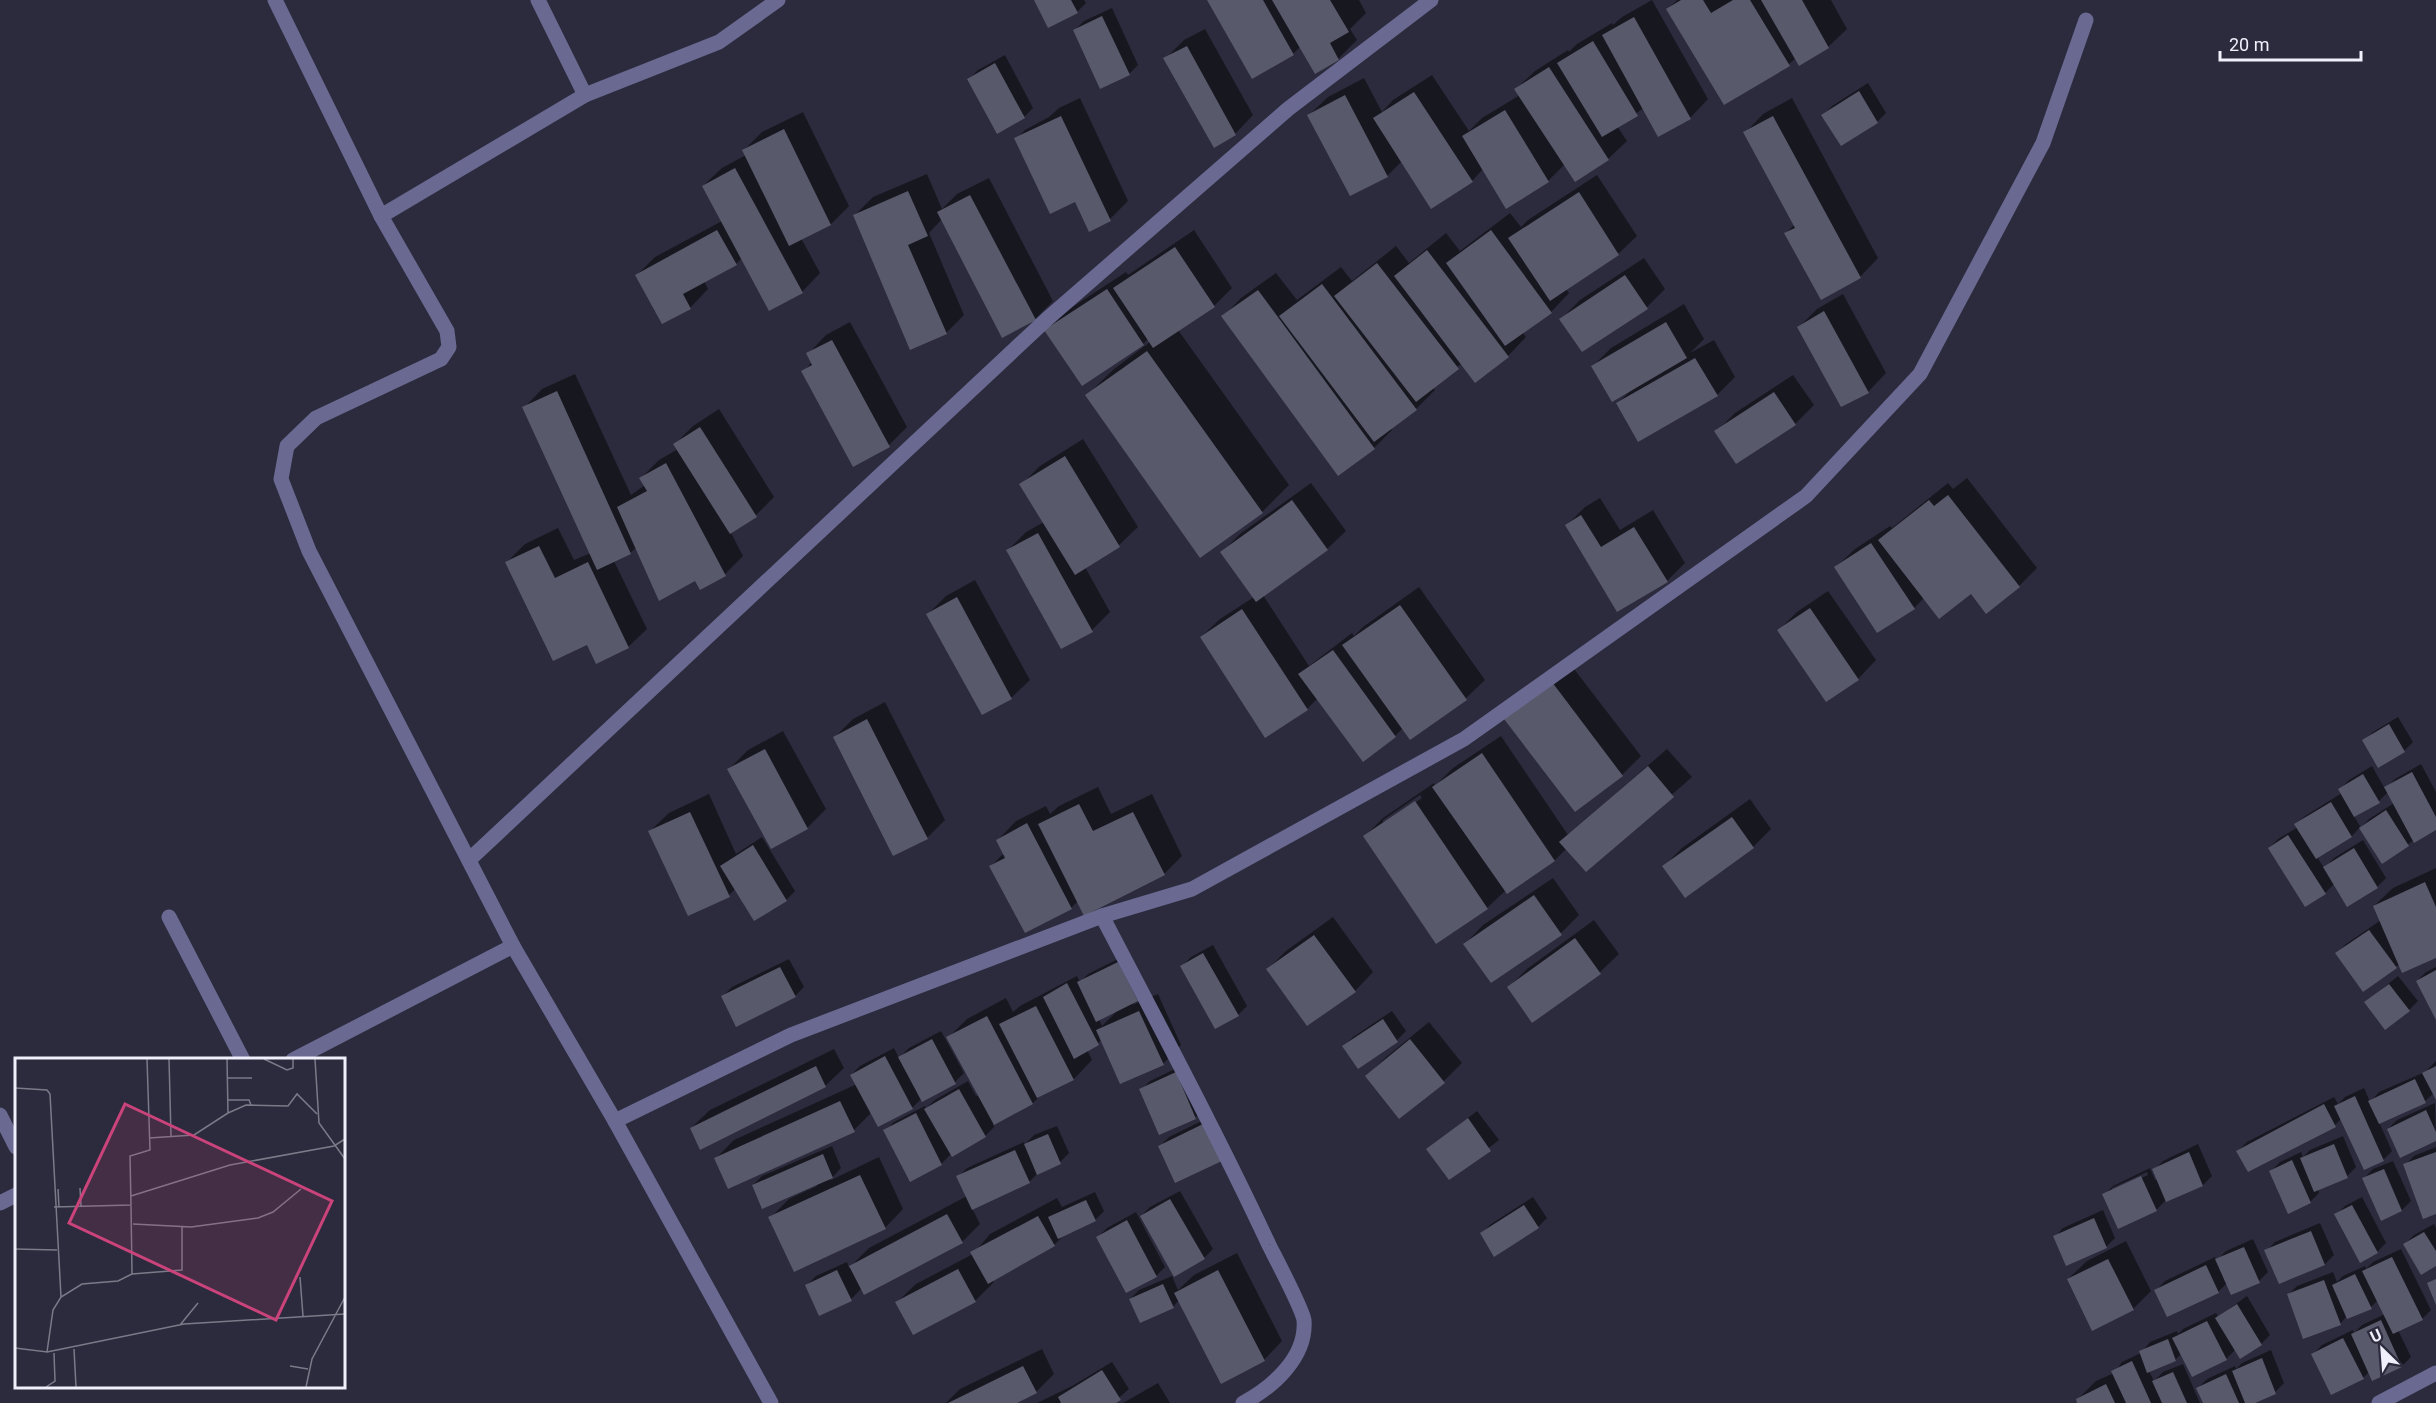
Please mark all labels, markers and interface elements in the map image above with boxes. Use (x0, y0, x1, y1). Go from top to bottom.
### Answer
scale bar (2220, 24, 2361, 62)
text: 20 m (2229, 34, 2269, 55)
inset map (15, 1058, 345, 1388)
north arrow (2352, 1319, 2412, 1379)
text: U (2367, 1325, 2385, 1347)

